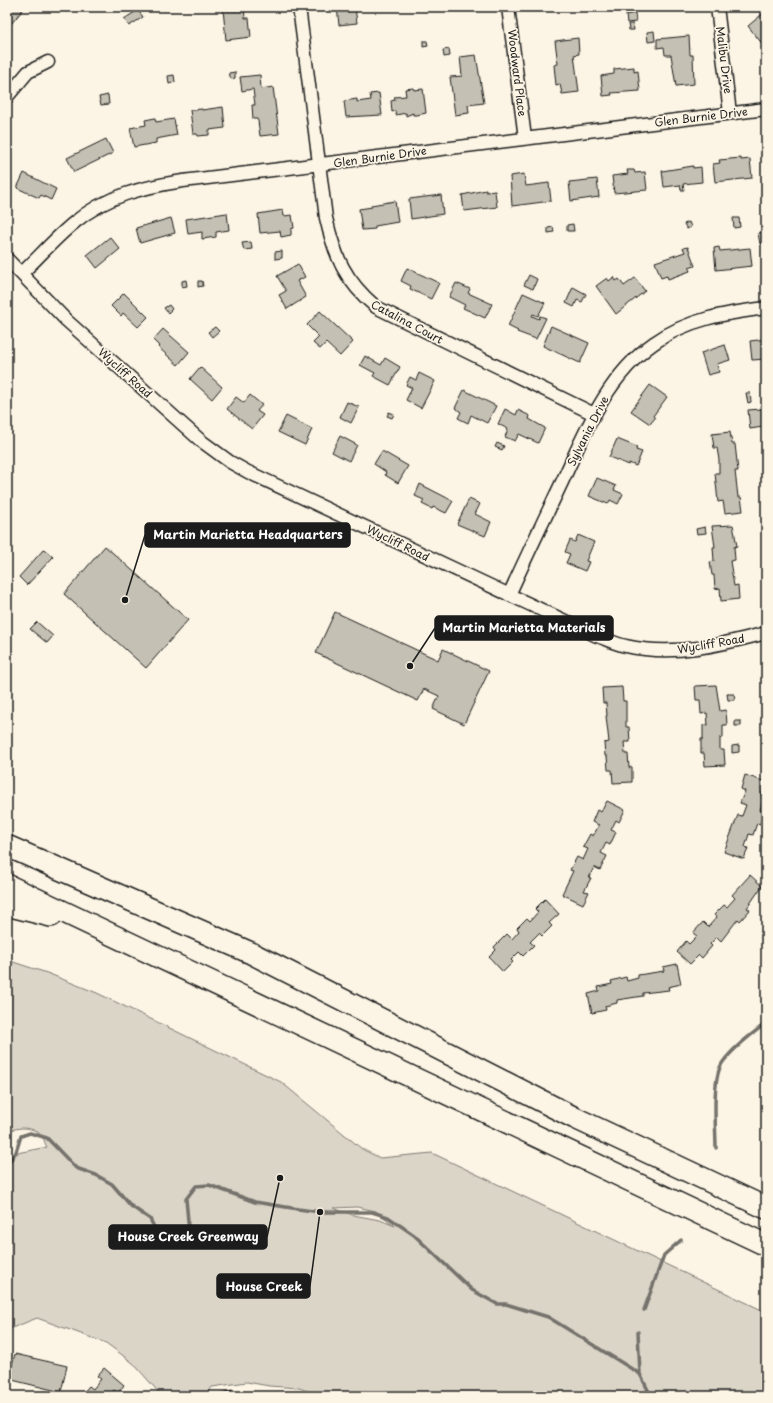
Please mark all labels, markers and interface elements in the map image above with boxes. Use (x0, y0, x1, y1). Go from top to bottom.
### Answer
street label: Malibu Drive (712, 25, 737, 95)
street label: Woodward Place (504, 28, 531, 117)
street label: Glen Burnie Drive (653, 102, 749, 131)
street label: Glen Burnie Drive (332, 142, 428, 171)
street label: Catalina Court (368, 295, 447, 348)
street label: Wycliff Road (94, 344, 156, 402)
street label: Sylvania Drive (563, 393, 613, 469)
street label: Wycliff Road (364, 520, 432, 565)
callout: Martin Marietta Headquarters (145, 523, 350, 547)
text: Martin Marietta Headquarters (153, 525, 343, 543)
callout: Martin Marietta Materials (435, 616, 613, 640)
text: Martin Marietta Materials (442, 618, 606, 636)
street label: Wycliff Road (676, 629, 746, 658)
callout: House Creek Greenway (109, 1225, 267, 1249)
text: House Creek Greenway (118, 1227, 259, 1245)
callout: House Creek (217, 1274, 310, 1298)
text: House Creek (226, 1277, 302, 1295)

